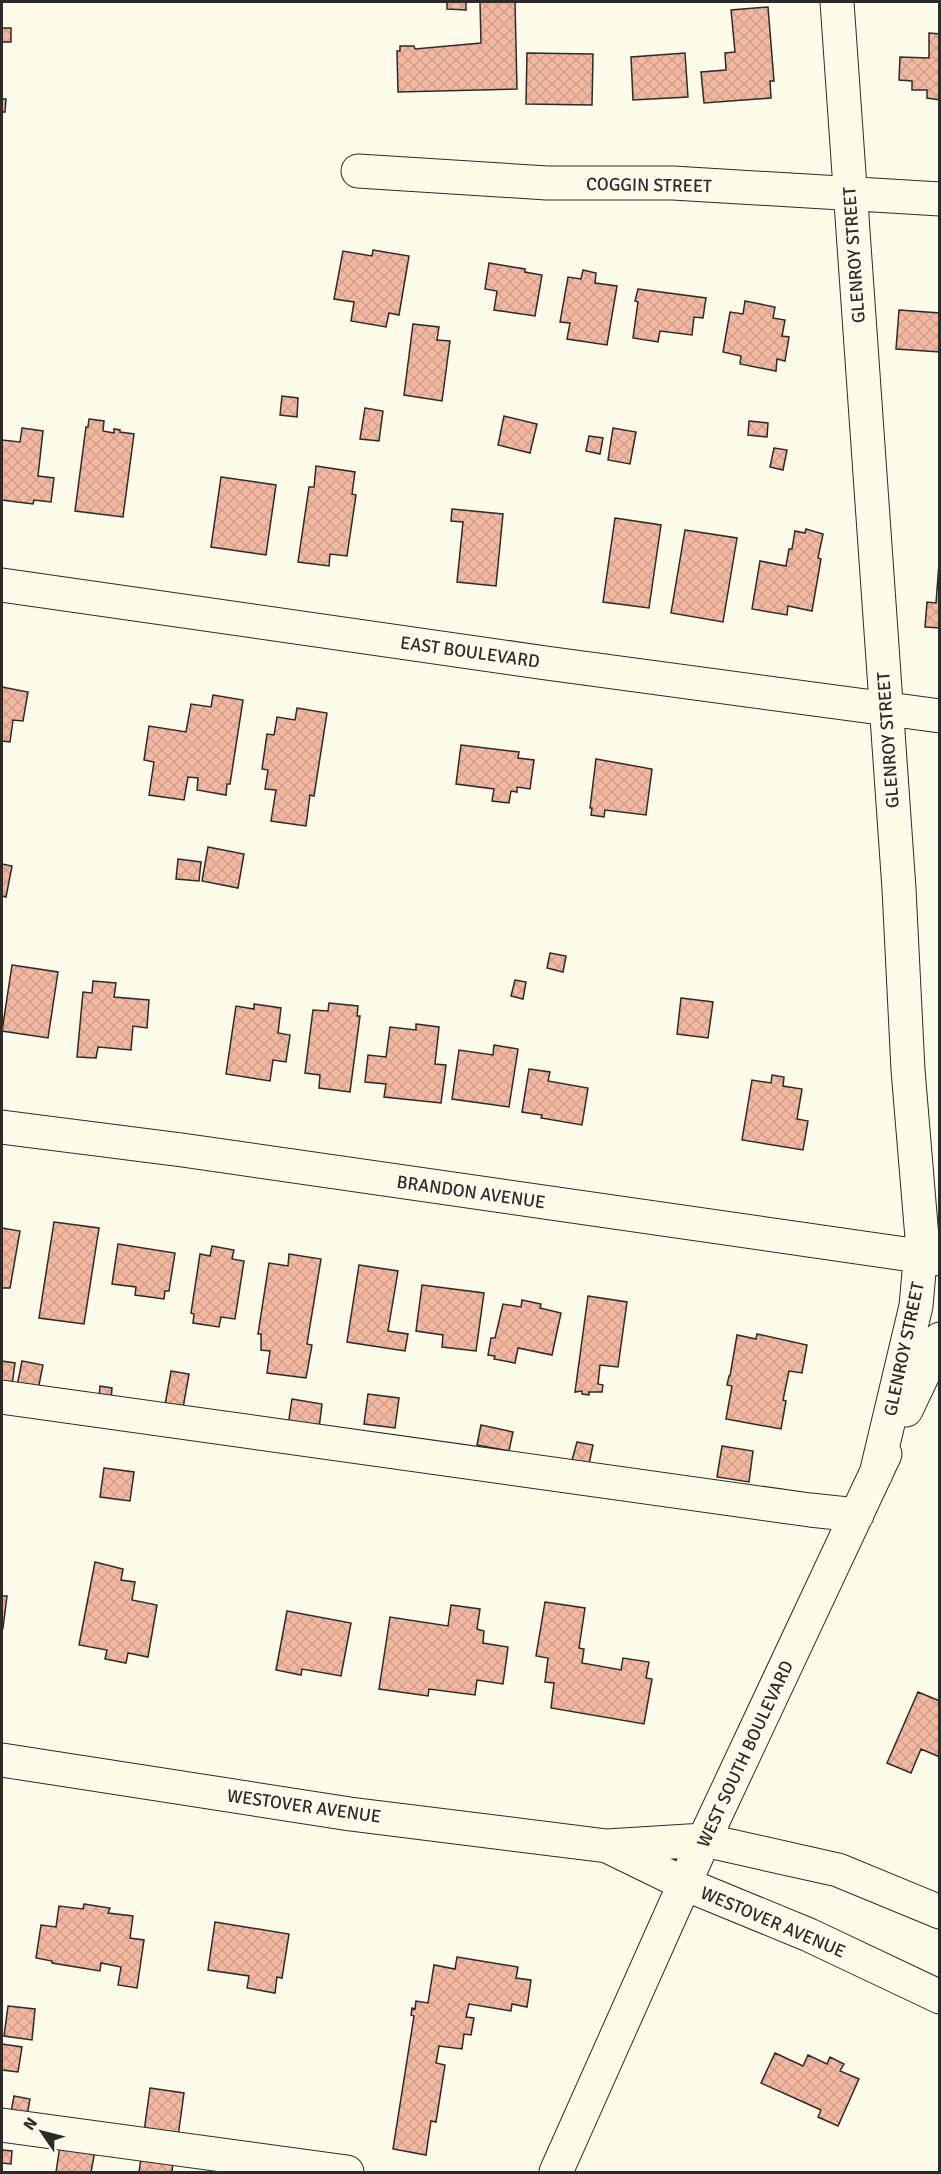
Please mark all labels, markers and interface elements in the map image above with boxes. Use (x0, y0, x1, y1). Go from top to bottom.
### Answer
street label: COGGIN STREET (586, 173, 712, 197)
street label: GLENROY STREET (838, 186, 870, 324)
street label: EAST BOULEVARD (399, 631, 541, 673)
street label: GLENROY STREET (872, 671, 904, 809)
street label: BRANDON AVENUE (395, 1171, 547, 1213)
street label: GLENROY STREET (879, 1280, 929, 1418)
street label: WEST SOUTH BOULEVARD (692, 1657, 798, 1851)
street label: WESTOVER AVENUE (226, 1784, 382, 1828)
street label: WESTOVER AVENUE (697, 1882, 849, 1962)
north arrow (12, 2102, 72, 2162)
text: N (19, 2114, 42, 2134)

